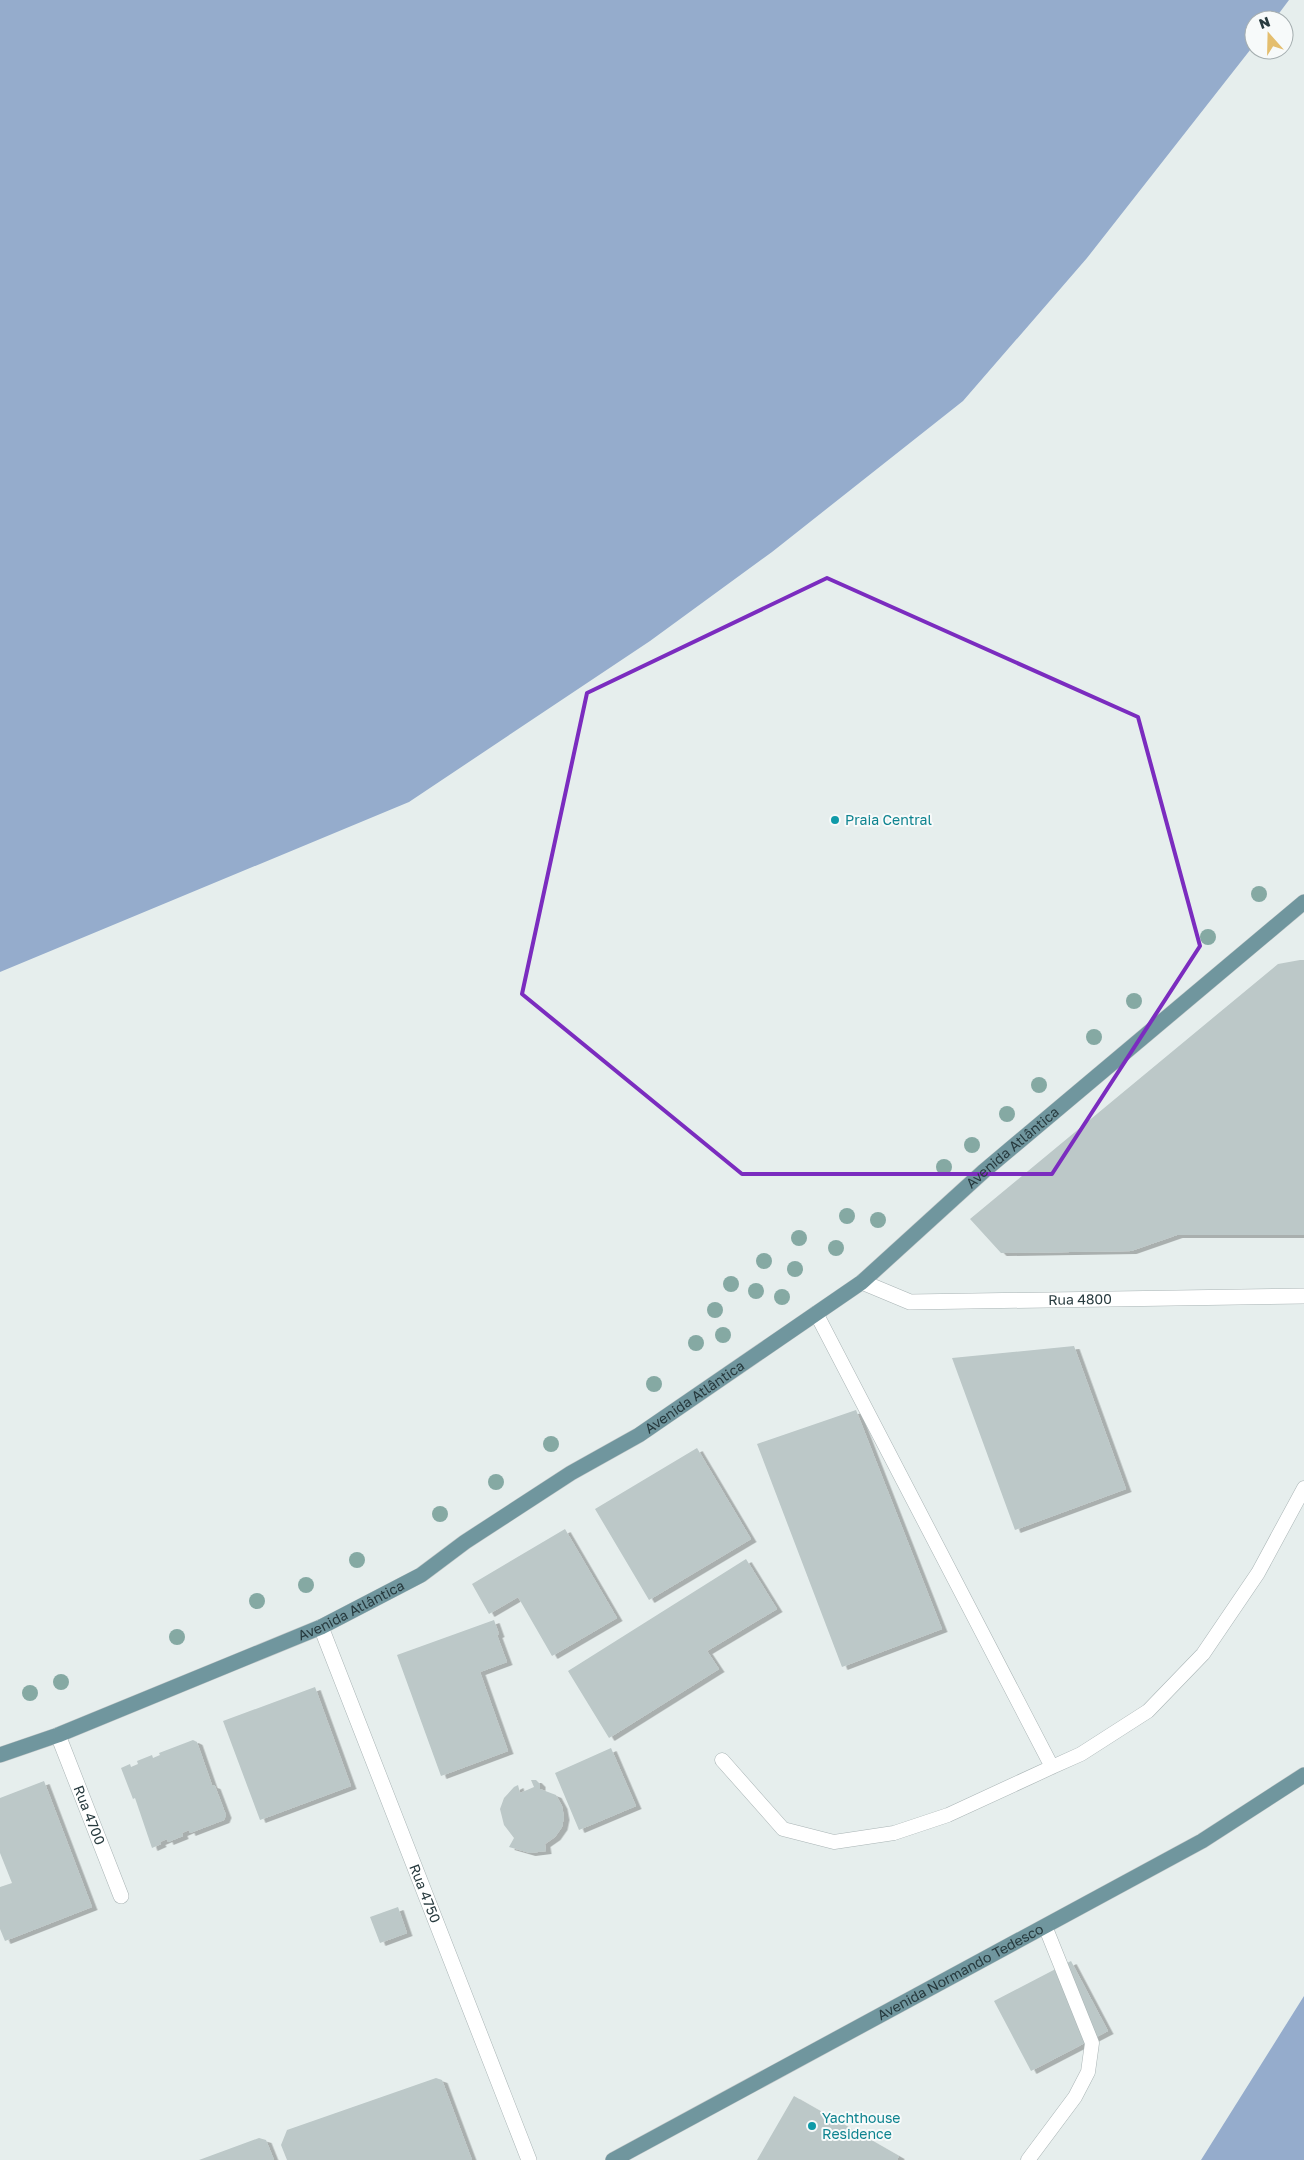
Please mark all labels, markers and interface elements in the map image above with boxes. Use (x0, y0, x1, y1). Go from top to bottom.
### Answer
north arrow (1244, 10, 1294, 60)
text: N (1256, 13, 1272, 32)
place label: Praia Central (845, 811, 932, 828)
marker: Praia Central (829, 814, 841, 826)
street label: Avenida Atlântica (962, 1103, 1062, 1191)
street label: Rua 4800 (1048, 1290, 1112, 1308)
street label: Avenida Atlântica (641, 1356, 747, 1437)
street label: Avenida Atlântica (295, 1576, 407, 1644)
street label: Rua 4700 (71, 1783, 109, 1847)
street label: Rua 4750 (406, 1861, 445, 1925)
street label: Avenida Normando Tedesco (874, 1920, 1046, 2023)
place label: Yachthouse Residence (822, 2109, 900, 2142)
marker: Yachthouse Residence (806, 2120, 818, 2132)

